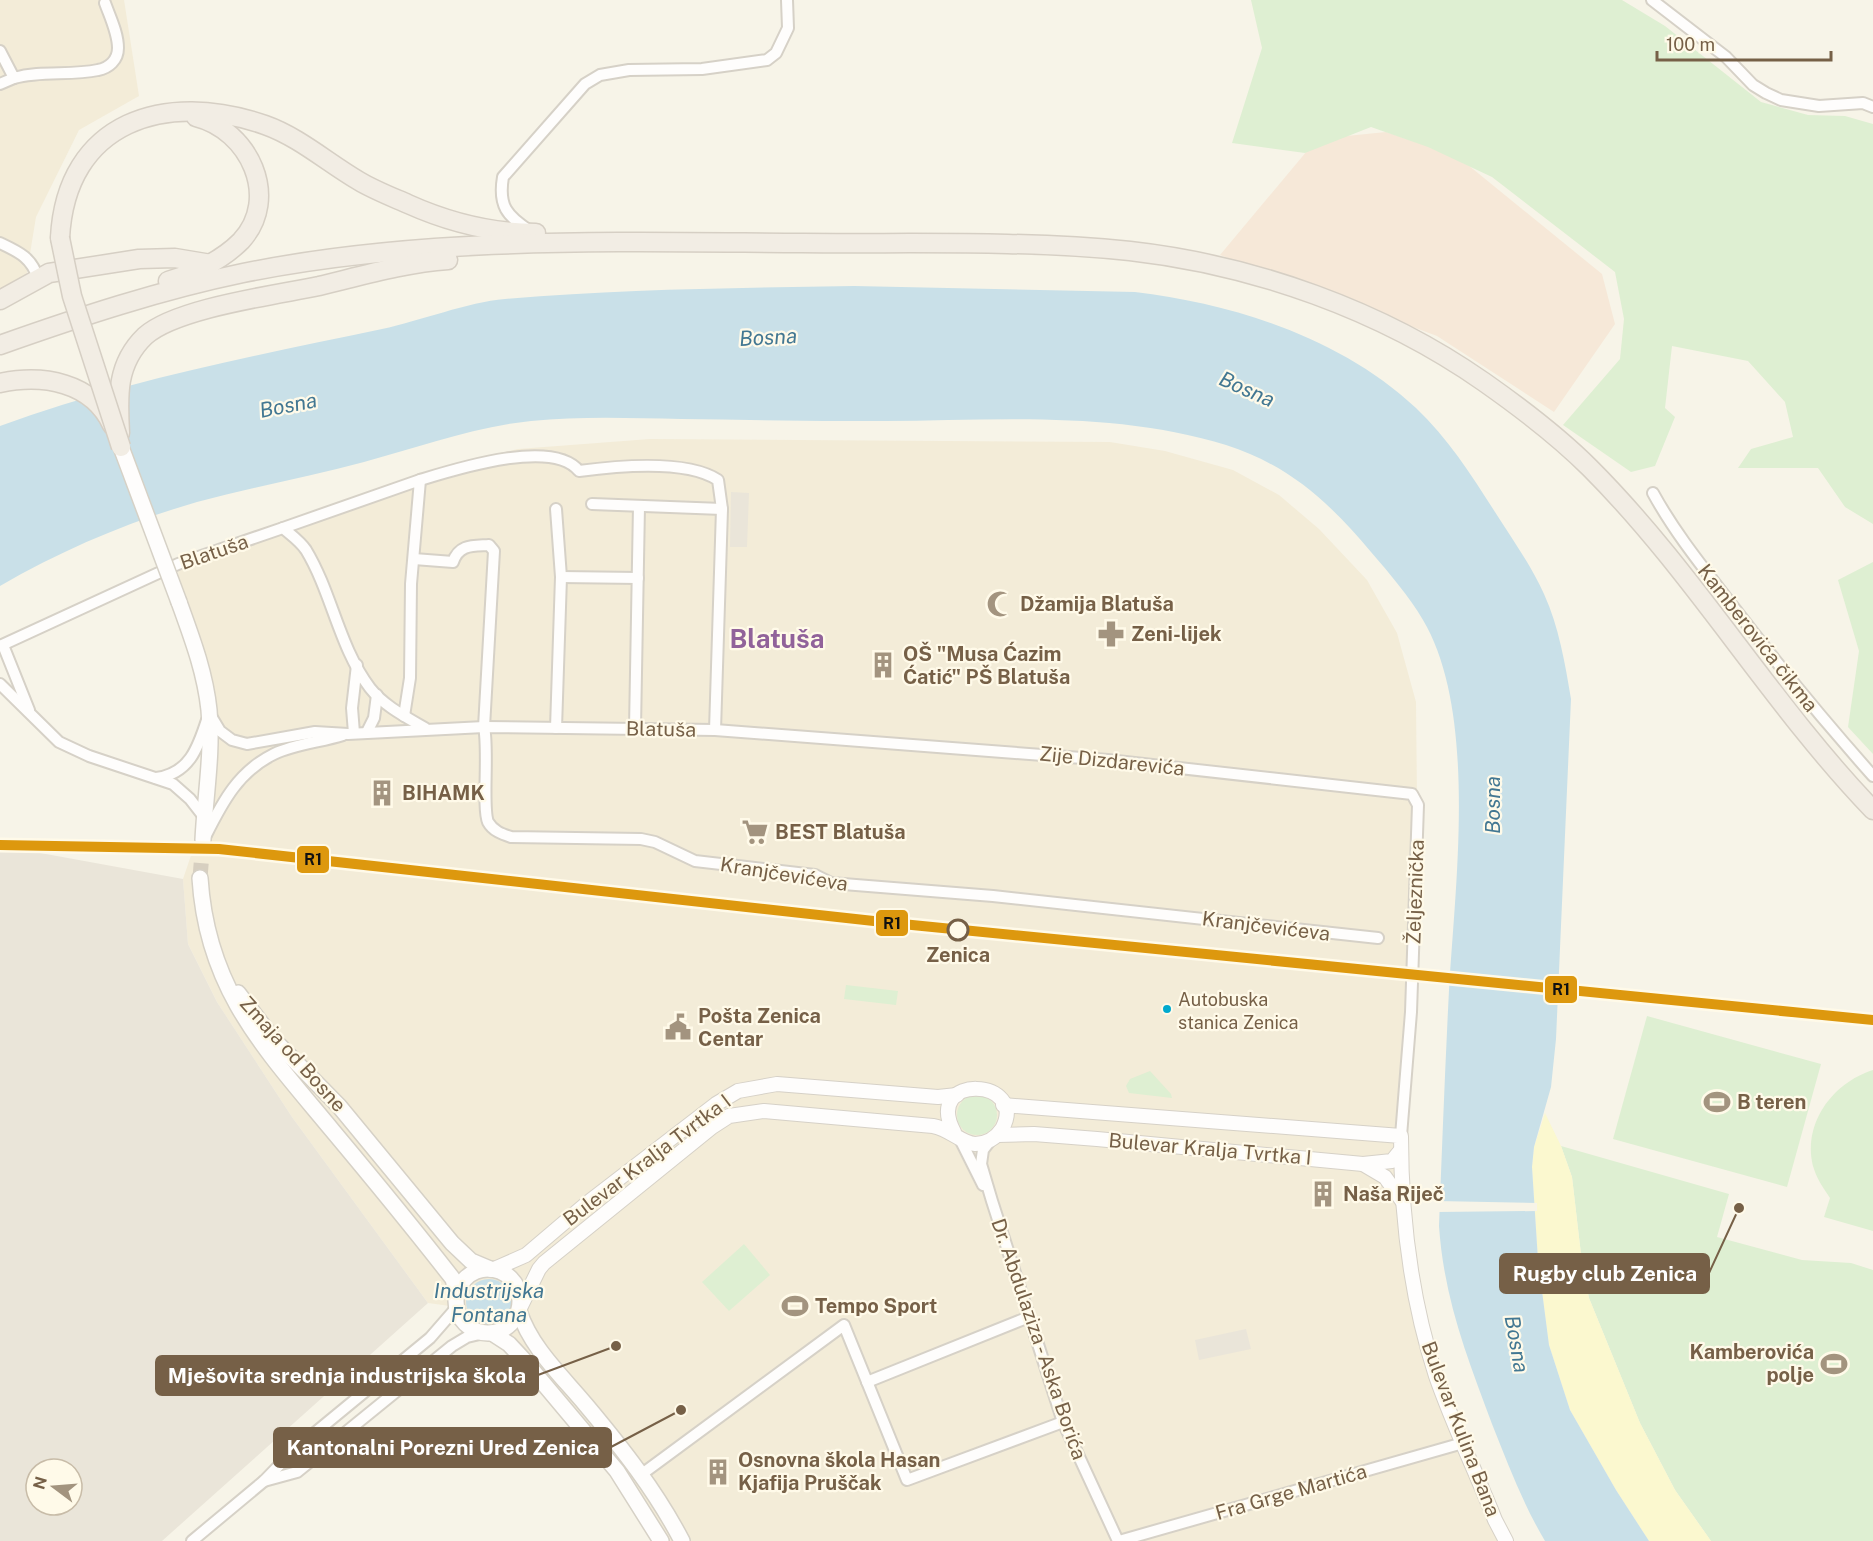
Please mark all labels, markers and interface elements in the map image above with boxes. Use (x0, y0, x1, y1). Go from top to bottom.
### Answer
scale bar (1657, 24, 1831, 62)
text: 100 m (1666, 34, 1715, 55)
water label: Bosna (738, 323, 798, 351)
water label: Bosna (1215, 366, 1279, 412)
water label: Bosna (257, 387, 319, 423)
street label: Blatuša (177, 529, 251, 575)
street label: Kamberovića čikma (1693, 559, 1823, 717)
mosque icon: Džamija Blatuša (985, 589, 1015, 619)
place label: Džamija Blatuša (1020, 592, 1174, 616)
pharmacy icon: Zeni-lijek (1096, 619, 1126, 649)
place label: Zeni-lijek (1131, 622, 1222, 646)
district label: Blatuša (729, 623, 825, 654)
place label: OŠ "Musa Ćazim Ćatić" PŠ Blatuša (903, 641, 1070, 689)
building icon: OŠ "Musa Ćazim Ćatić" PŠ Blatuša (868, 650, 898, 680)
street label: Blatuša (626, 716, 696, 742)
street label: Zije Dizdarevića (1038, 741, 1186, 781)
water label: Bosna (1480, 776, 1505, 834)
building icon: BIHAMK (367, 778, 397, 808)
place label: BIHAMK (402, 781, 485, 805)
supermarket icon: BEST Blatuša (740, 817, 770, 847)
place label: BEST Blatuša (775, 820, 906, 844)
street label: Željeznička (1401, 839, 1429, 945)
line badge: R1 (296, 845, 330, 874)
text: R1 (304, 850, 322, 869)
street label: Kranjčevićeva (718, 852, 850, 896)
street label: Kranjčevićeva (1201, 906, 1331, 946)
line badge: R1 (875, 909, 909, 937)
text: R1 (883, 914, 901, 933)
marker: Zenica (947, 919, 969, 941)
place label: Zenica (926, 943, 990, 967)
line badge: R1 (1544, 975, 1578, 1004)
text: R1 (1552, 980, 1570, 999)
place label: Autobuska stanica Zenica (1178, 989, 1299, 1033)
street label: Zmaja od Bosne (235, 991, 351, 1117)
marker: Autobuska stanica Zenica (1161, 1003, 1173, 1015)
place label: Pošta Zenica Centar (698, 1004, 821, 1051)
public building icon: Pošta Zenica Centar (663, 1012, 693, 1042)
sports icon: B teren (1702, 1087, 1732, 1117)
street label: Bulevar Kralja Tvrtka I (558, 1089, 736, 1231)
place label: B teren (1737, 1090, 1806, 1114)
street label: Bulevar Kralja Tvrtka I (1107, 1128, 1313, 1170)
building icon: Naša Riječ (1308, 1179, 1338, 1209)
place label: Naša Riječ (1343, 1182, 1444, 1206)
street label: Dr. Abdulaziza - Aska Borića (986, 1215, 1092, 1463)
callout: Rugby club Zenica (1500, 1254, 1709, 1293)
text: Rugby club Zenica (1513, 1261, 1697, 1286)
water label: Industrijska Fontana (434, 1278, 544, 1327)
sports icon: Tempo Sport (780, 1291, 810, 1321)
place label: Tempo Sport (815, 1294, 937, 1318)
water label: Bosna (1500, 1313, 1534, 1375)
street label: Bulevar Kulina Bana (1417, 1338, 1505, 1520)
place label: Kamberovića polje (1690, 1340, 1814, 1387)
sports icon: Kamberovića polje (1819, 1349, 1849, 1379)
callout: Mješovita srednja industrijska škola (156, 1356, 538, 1395)
text: Mješovita srednja industrijska škola (168, 1363, 526, 1388)
callout: Kantonalni Porezni Ured Zenica (274, 1428, 611, 1467)
text: Kantonalni Porezni Ured Zenica (286, 1435, 600, 1460)
place label: Osnovna škola Hasan Kjafija Pruščak (738, 1448, 940, 1495)
north arrow (24, 1457, 84, 1517)
building icon: Osnovna škola Hasan Kjafija Pruščak (703, 1457, 733, 1487)
street label: Fra Grge Martića (1213, 1459, 1369, 1525)
text: N (29, 1474, 51, 1492)

